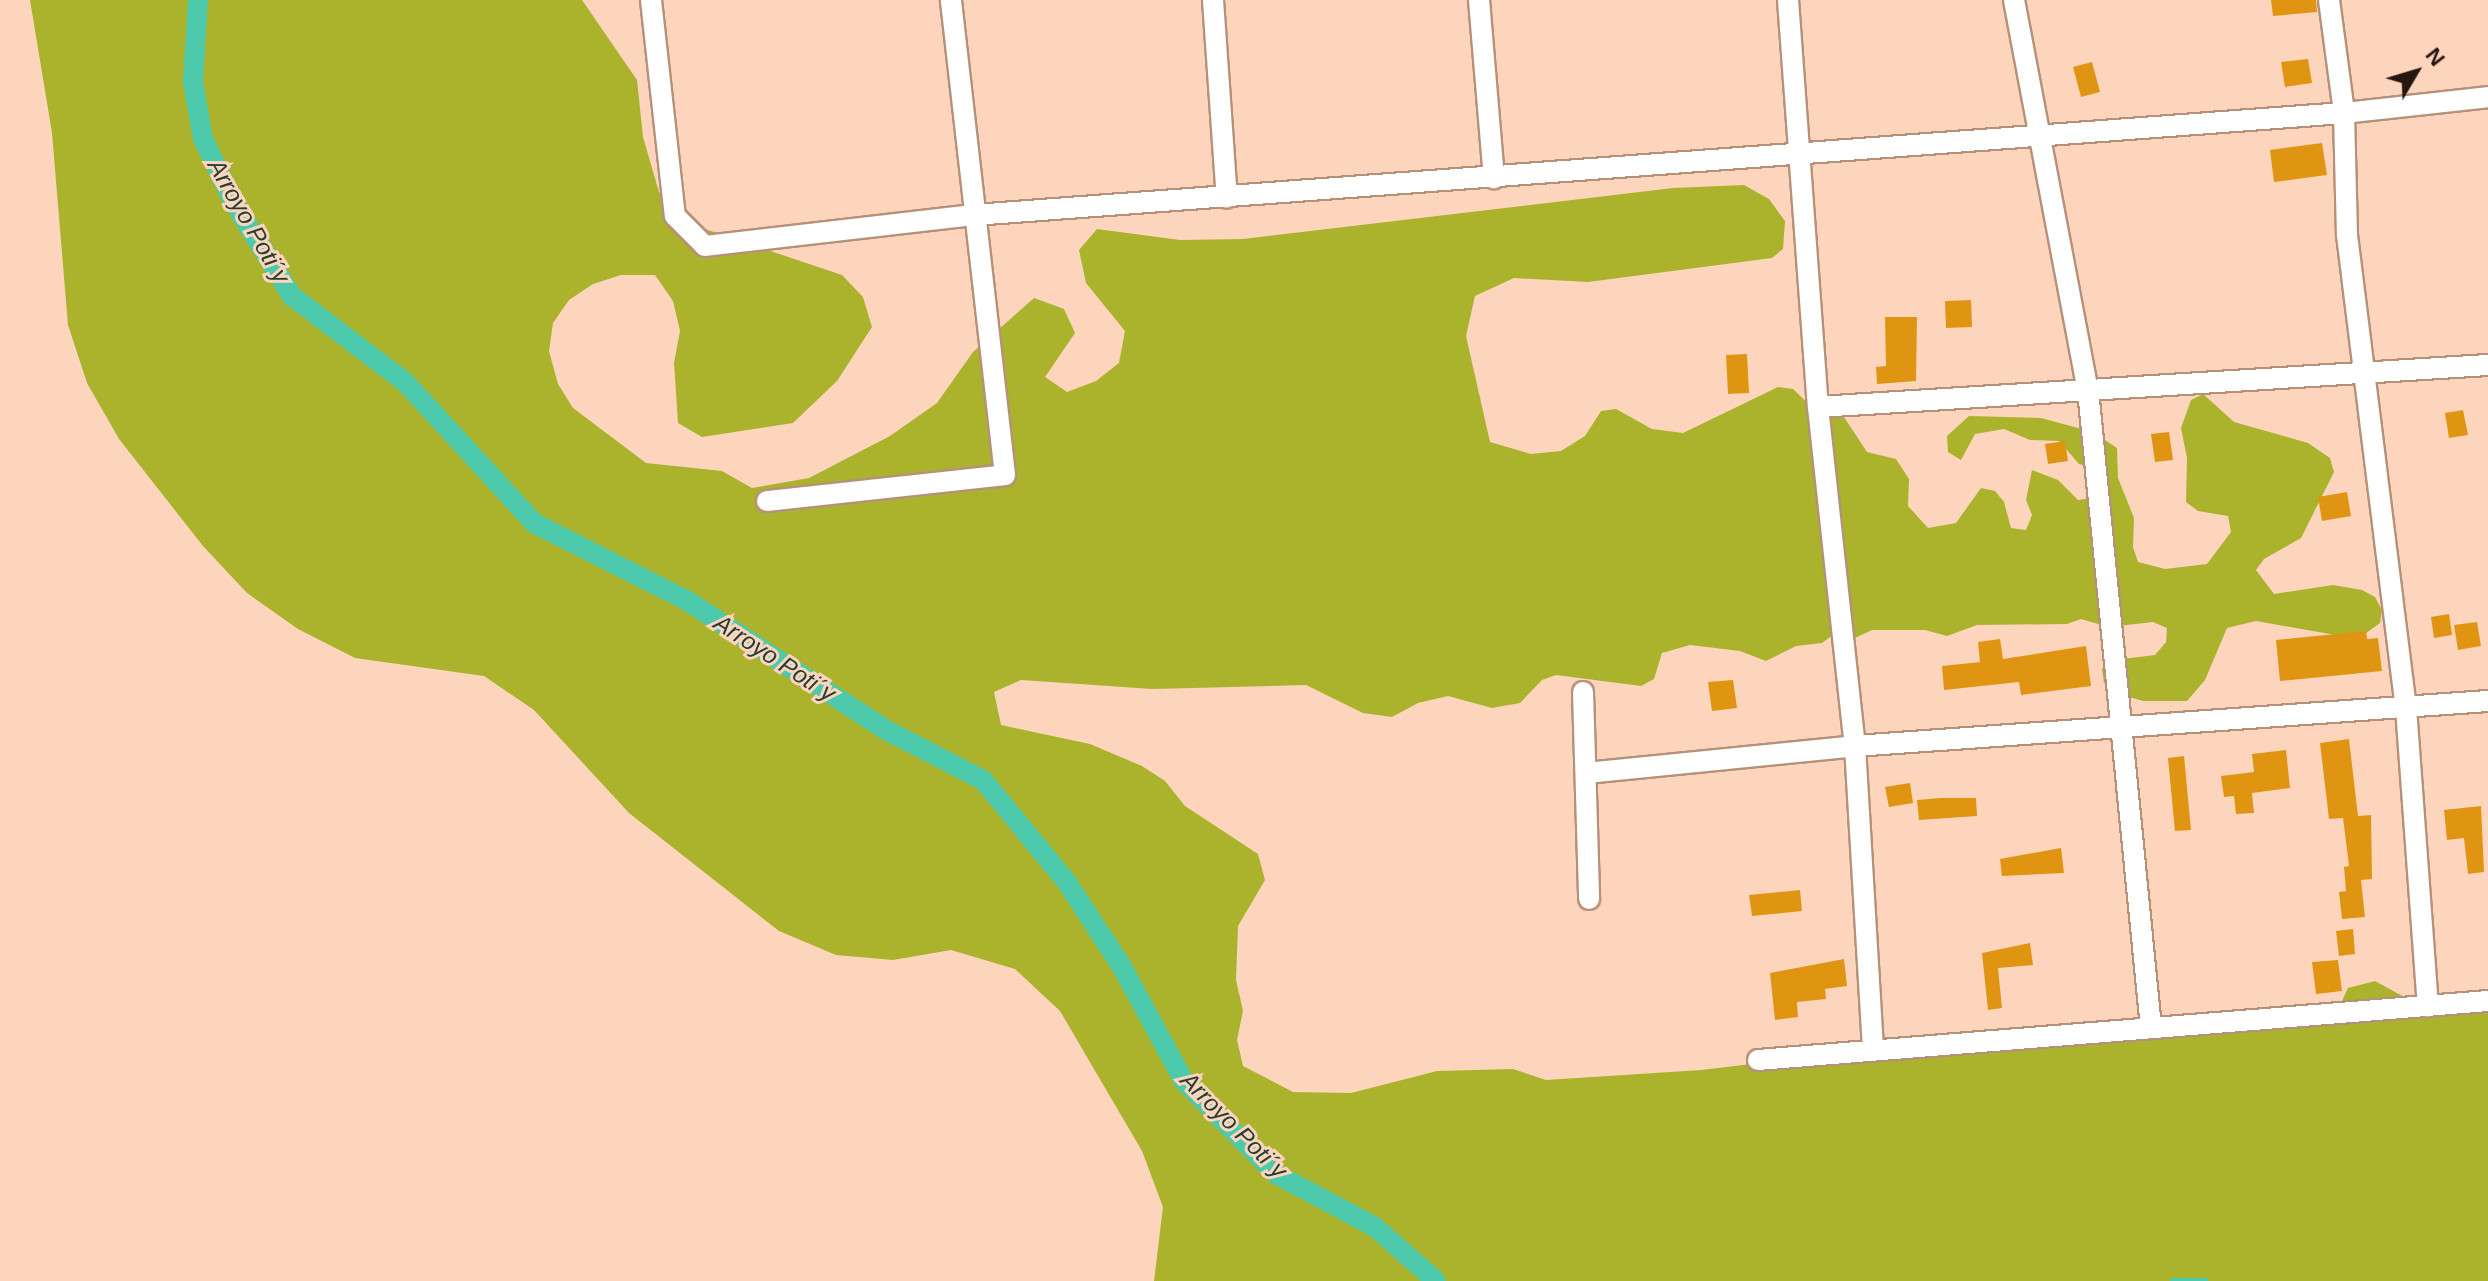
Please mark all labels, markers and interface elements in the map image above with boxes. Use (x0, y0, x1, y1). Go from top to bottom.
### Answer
north arrow (2376, 32, 2456, 112)
text: N (2421, 43, 2450, 71)
water label: Arroyo Poti´y (202, 154, 296, 288)
water label: Arroyo Poti´y (709, 608, 841, 708)
water label: Arroyo Poti´y (1175, 1066, 1293, 1184)

